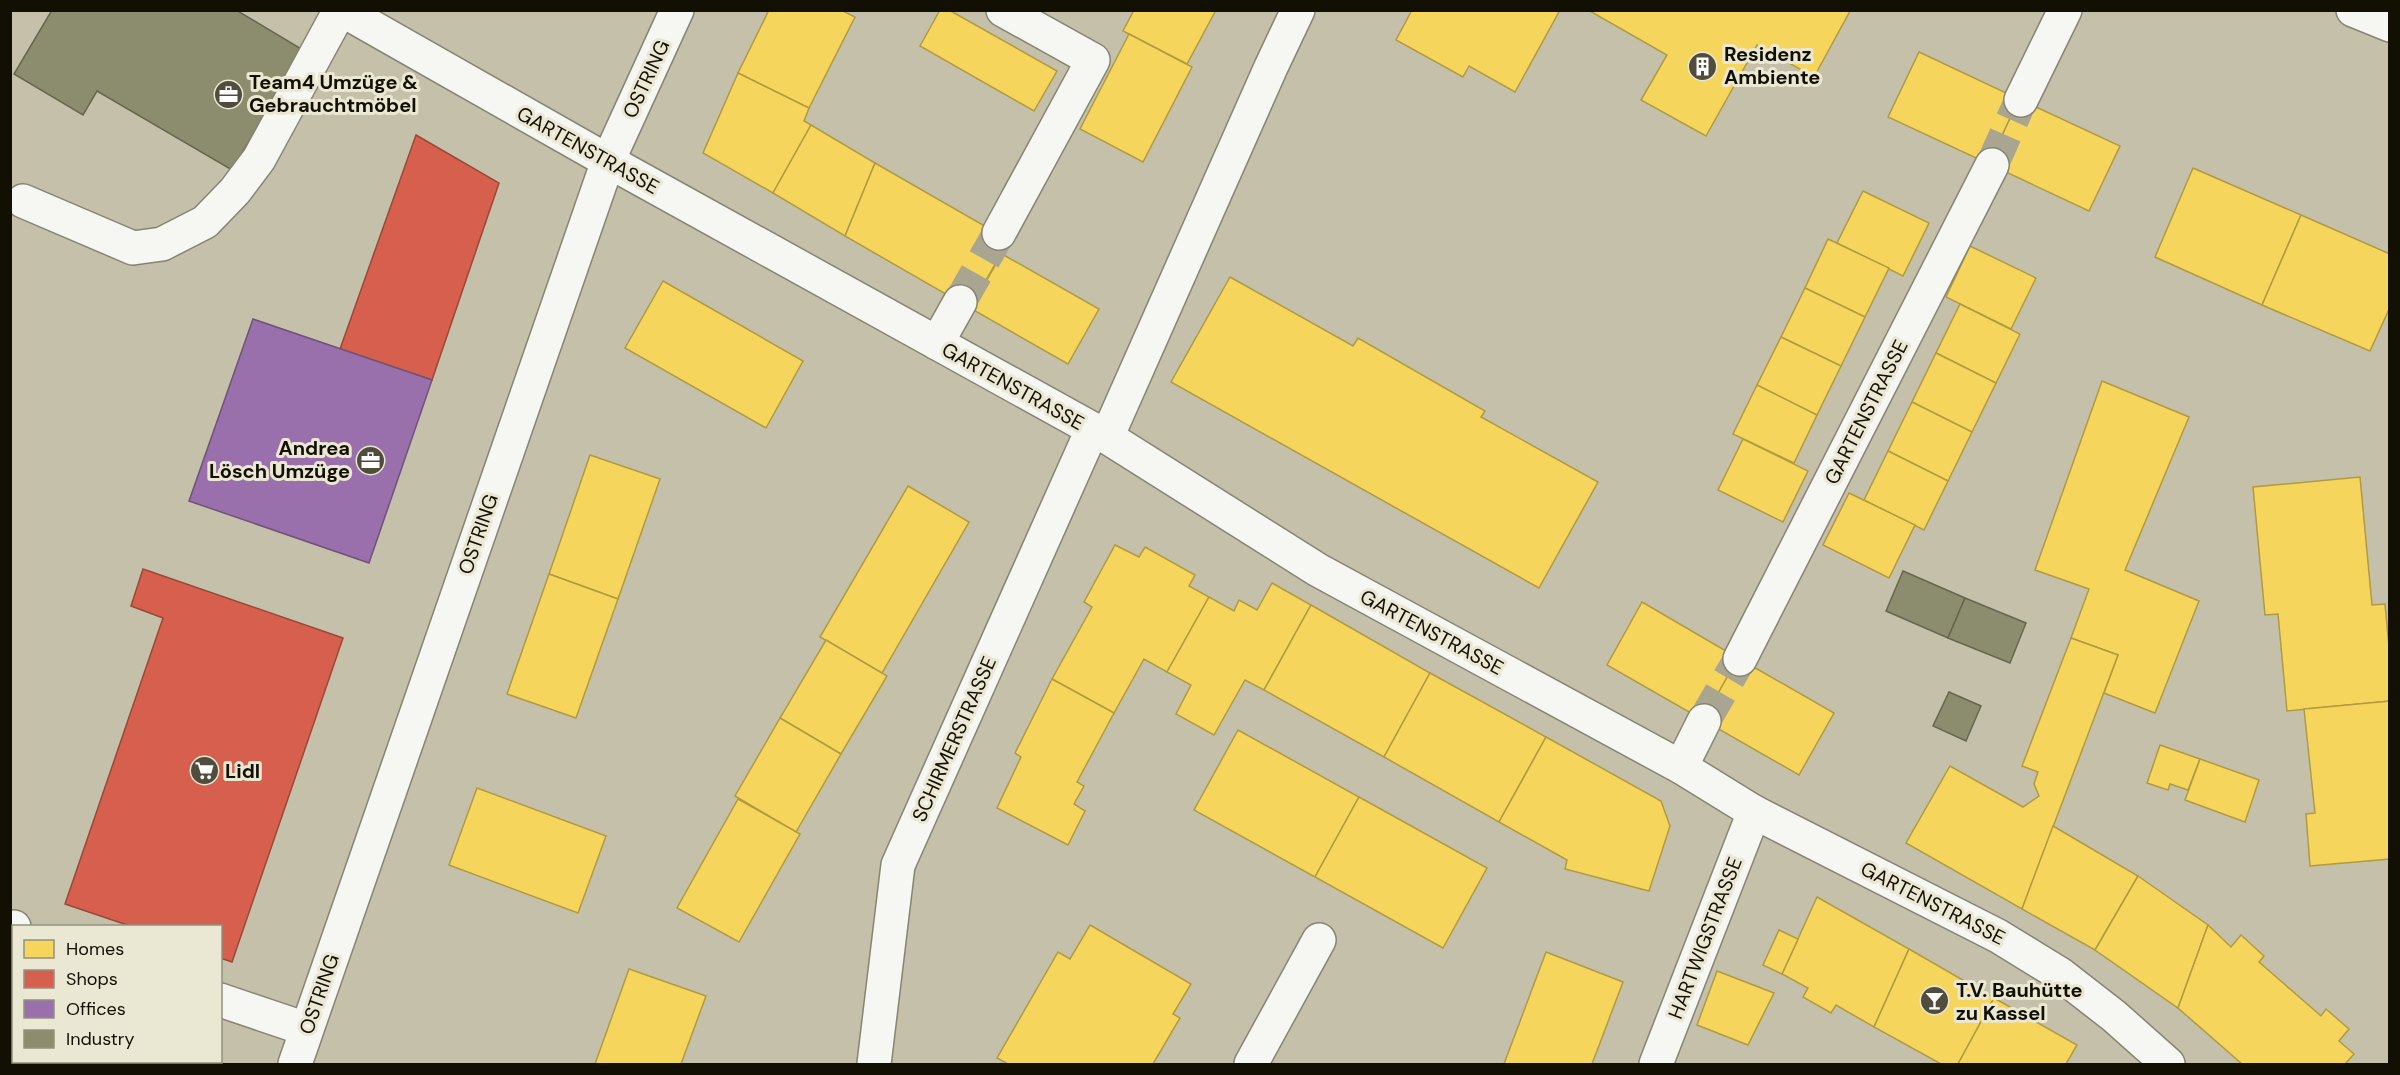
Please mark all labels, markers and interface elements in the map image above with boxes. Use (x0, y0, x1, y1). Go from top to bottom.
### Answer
street label: OSTRING (617, 36, 675, 122)
place label: Residenz Ambiente (1724, 41, 1820, 90)
building icon: Residenz Ambiente (1687, 50, 1719, 82)
place label: Team4 Umzüge & Gebrauchtmöbel (249, 69, 418, 118)
office icon: Team4 Umzüge & Gebrauchtmöbel (212, 78, 244, 110)
street label: GARTENSTRASSE (512, 100, 664, 200)
street label: GARTENSTRASSE (1818, 335, 1914, 489)
street label: GARTENSTRASSE (937, 336, 1089, 436)
place label: Andrea Lösch Umzüge (209, 435, 350, 484)
office icon: Andrea Lösch Umzüge (355, 444, 387, 476)
street label: OSTRING (452, 490, 504, 578)
street label: GARTENSTRASSE (1356, 583, 1508, 681)
street label: SCHIRMERSTRASSE (906, 652, 1002, 826)
supermarket icon: Lidl (188, 755, 220, 787)
place label: Lidl (225, 758, 260, 784)
street label: HARTWIGSTRASSE (1662, 853, 1748, 1023)
street label: GARTENSTRASSE (1856, 855, 2010, 951)
legend (12, 925, 222, 1063)
text: Homes (66, 937, 124, 961)
street label: OSTRING (293, 950, 345, 1038)
text: Shops (66, 967, 118, 991)
place label: T.V. Bauhütte zu Kassel (1956, 977, 2083, 1026)
bar icon: T.V. Bauhütte zu Kassel (1919, 985, 1951, 1017)
text: Offices (66, 997, 126, 1021)
text: Industry (66, 1027, 135, 1051)

